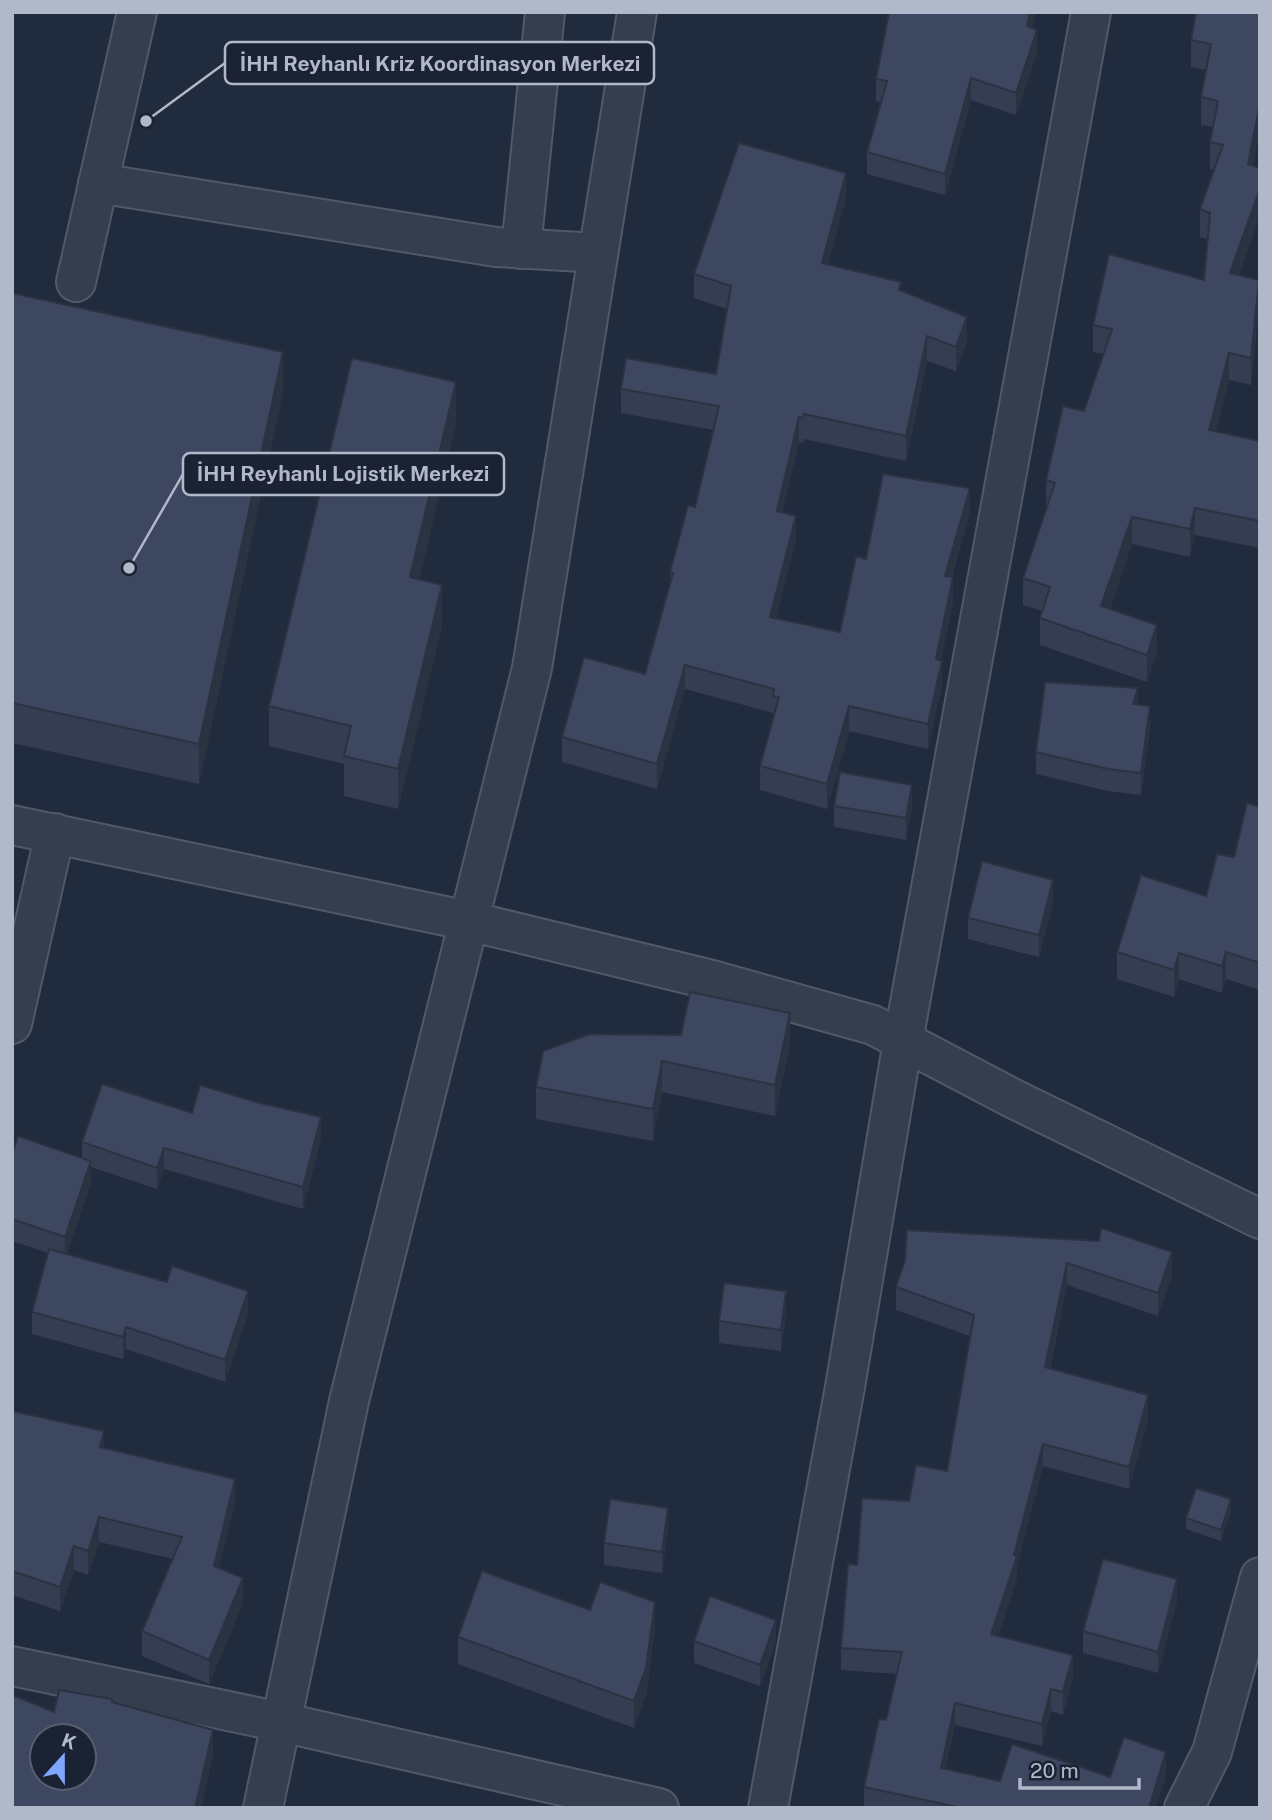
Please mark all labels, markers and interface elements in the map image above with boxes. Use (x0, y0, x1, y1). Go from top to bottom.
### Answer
callout: İHH Reyhanlı Kriz Koordinasyon Merkezi (225, 42, 654, 84)
text: İHH Reyhanlı Kriz Koordinasyon Merkezi (240, 51, 640, 76)
callout: İHH Reyhanlı Lojistik Merkezi (183, 453, 504, 495)
text: İHH Reyhanlı Lojistik Merkezi (197, 461, 489, 486)
north arrow (28, 1722, 98, 1792)
text: K (59, 1728, 80, 1754)
scale bar (1020, 1746, 1139, 1790)
text: 20 m (1030, 1758, 1079, 1783)

